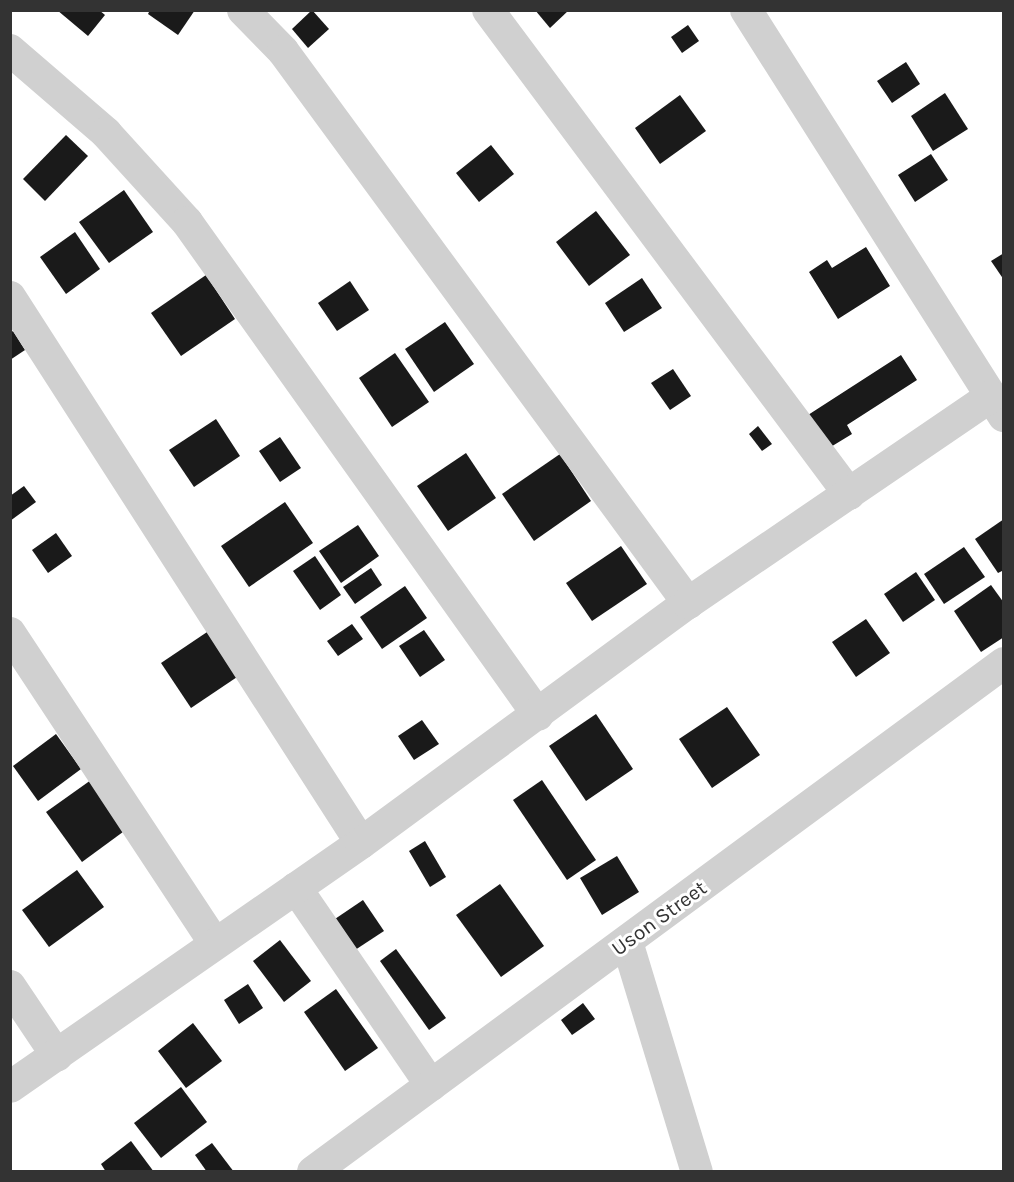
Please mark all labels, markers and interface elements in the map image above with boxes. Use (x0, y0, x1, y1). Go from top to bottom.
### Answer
street label: Uson Street (606, 875, 712, 961)

